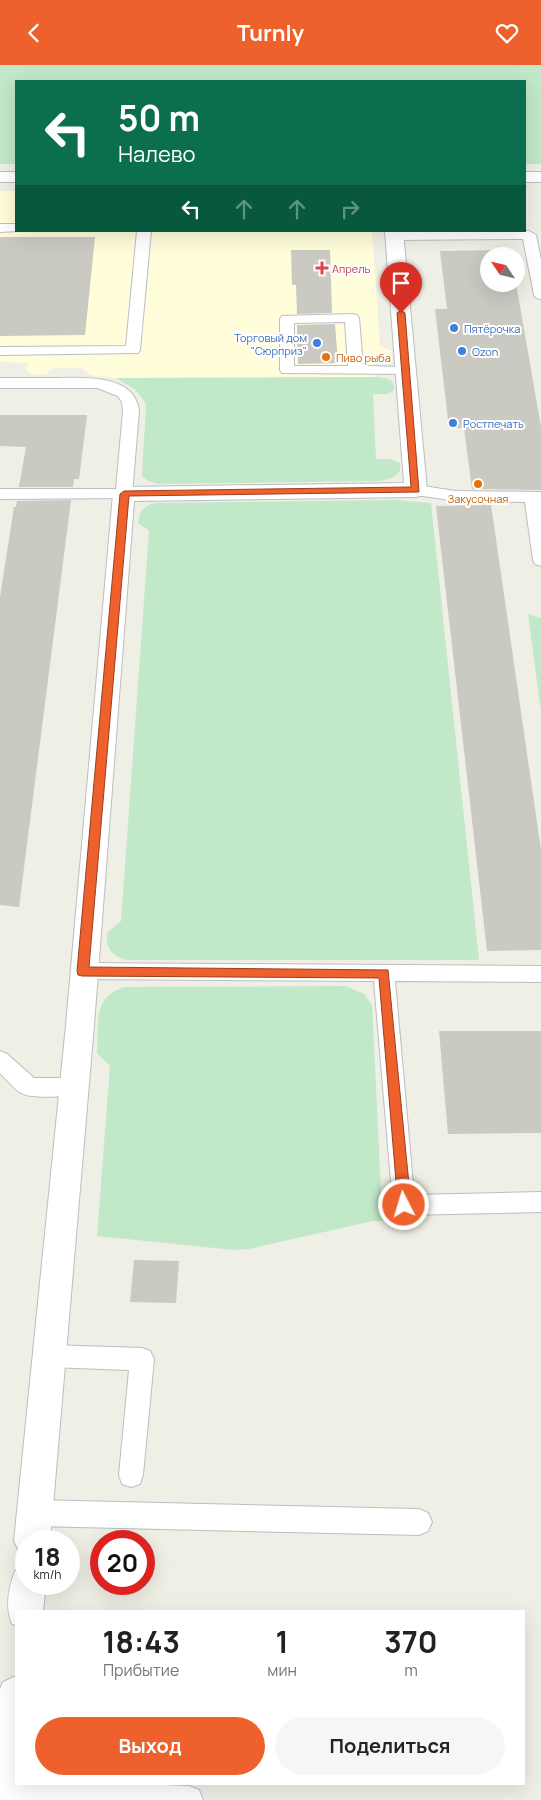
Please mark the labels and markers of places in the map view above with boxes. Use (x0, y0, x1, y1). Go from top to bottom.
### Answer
place label: Апрель (332, 261, 371, 276)
marker: Апрель (316, 262, 328, 274)
pin (380, 262, 422, 313)
place label: Пятёрочка (464, 321, 520, 336)
marker: Пятёрочка (448, 322, 460, 334)
place label: Торговый дом "Сюрприз" (234, 330, 307, 358)
marker: Торговый дом "Сюрприз" (311, 337, 323, 349)
place label: Ozon (472, 344, 498, 359)
marker: Ozon (456, 345, 468, 357)
place label: Пиво рыба (336, 350, 391, 365)
marker: Пиво рыба (320, 351, 332, 363)
place label: Ростпечать (463, 416, 524, 431)
marker: Ростпечать (447, 417, 459, 429)
marker: Закусочная (472, 478, 484, 490)
place label: Закусочная (448, 491, 508, 506)

